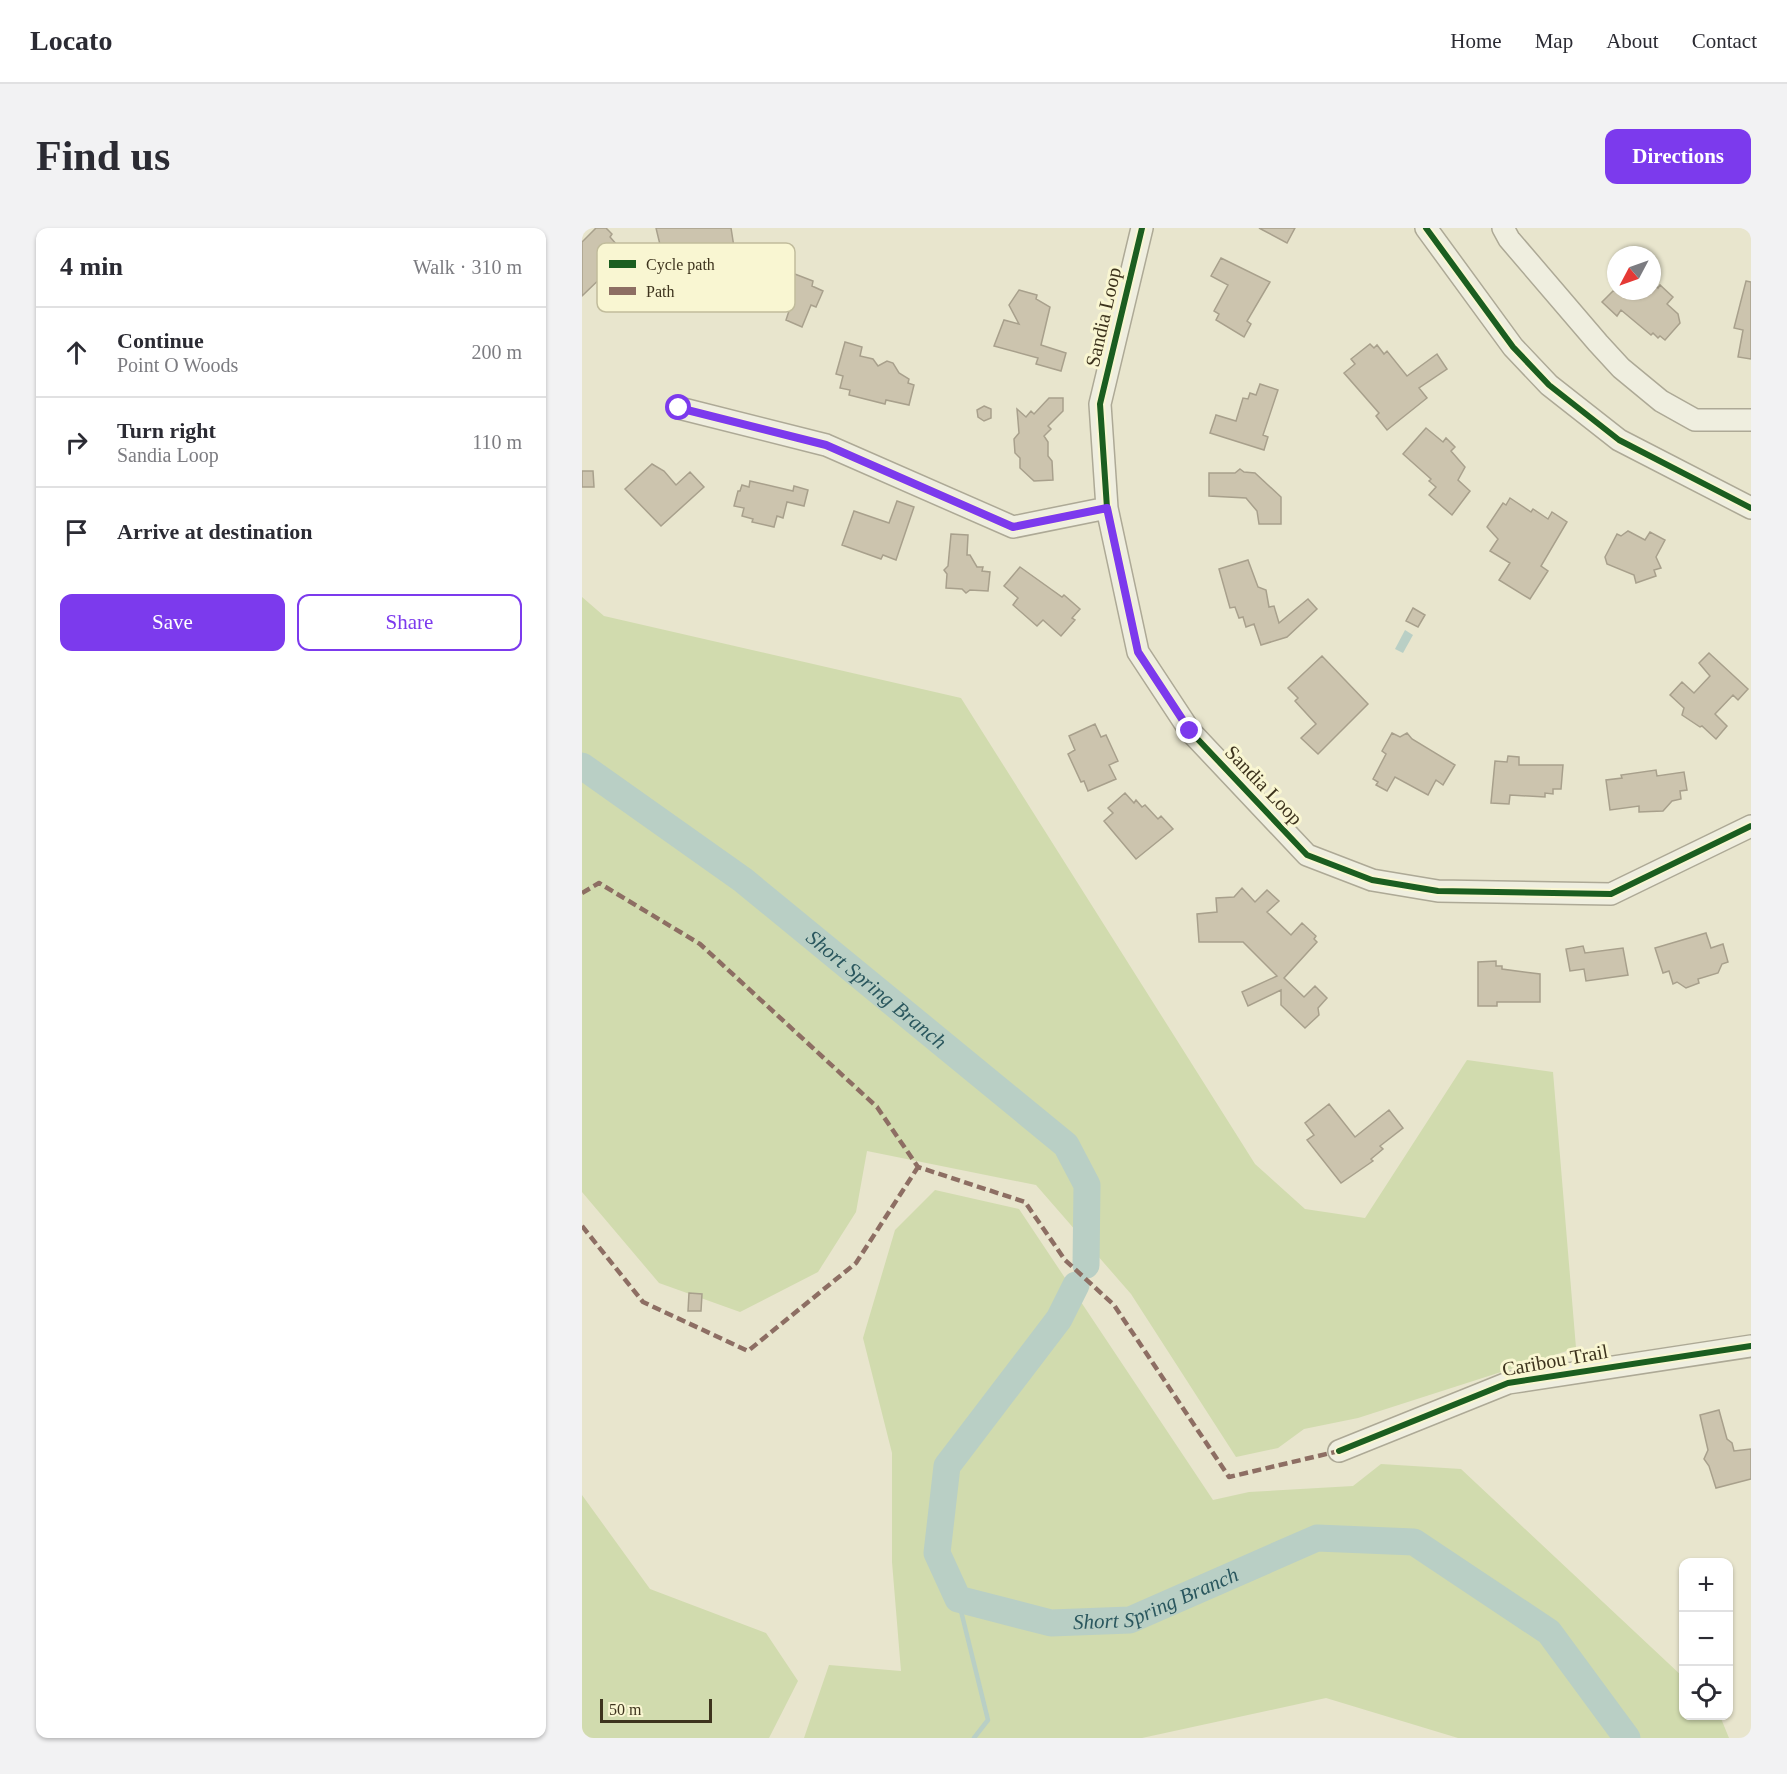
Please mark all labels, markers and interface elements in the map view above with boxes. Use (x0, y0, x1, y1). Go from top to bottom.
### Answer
text: Locato (30, 25, 112, 56)
text: Home (1450, 29, 1502, 53)
text: Map (1535, 29, 1573, 53)
text: About (1606, 29, 1659, 53)
text: Contact (1692, 29, 1757, 53)
button: Directions (1605, 129, 1751, 184)
text: Find us (36, 133, 170, 179)
legend (597, 243, 795, 312)
north arrow (1607, 246, 1661, 300)
text: 4 min (60, 252, 123, 281)
text: Walk · 310 m (413, 256, 522, 278)
text: Cycle path (646, 256, 715, 274)
street label: Sandia Loop (1081, 265, 1126, 369)
text: Path (646, 283, 674, 300)
text: Continue (117, 328, 204, 353)
icon: ahead (60, 336, 93, 369)
text: 200 m (471, 341, 522, 363)
text: Point O Woods (117, 354, 238, 376)
route start (665, 394, 691, 420)
text: Turn right (117, 418, 216, 443)
icon: right (60, 426, 93, 459)
text: 110 m (472, 431, 522, 453)
text: Sandia Loop (117, 444, 219, 466)
icon: arrive (60, 516, 93, 549)
text: Arrive at destination (117, 519, 313, 544)
button: Save (60, 594, 285, 651)
button: Share (297, 594, 522, 651)
route end (1176, 717, 1202, 743)
street label: Sandia Loop (1220, 741, 1307, 830)
water label: Short Spring Branch (802, 925, 951, 1054)
street label: Caribou Trail (1500, 1340, 1610, 1380)
map controls (1679, 1558, 1733, 1720)
button: + (1679, 1558, 1733, 1612)
water label: Short Spring Branch (1073, 1562, 1242, 1634)
button: − (1679, 1612, 1733, 1666)
button: locate (1679, 1666, 1733, 1720)
scale bar (600, 1696, 712, 1724)
text: 50 m (609, 1701, 641, 1718)

